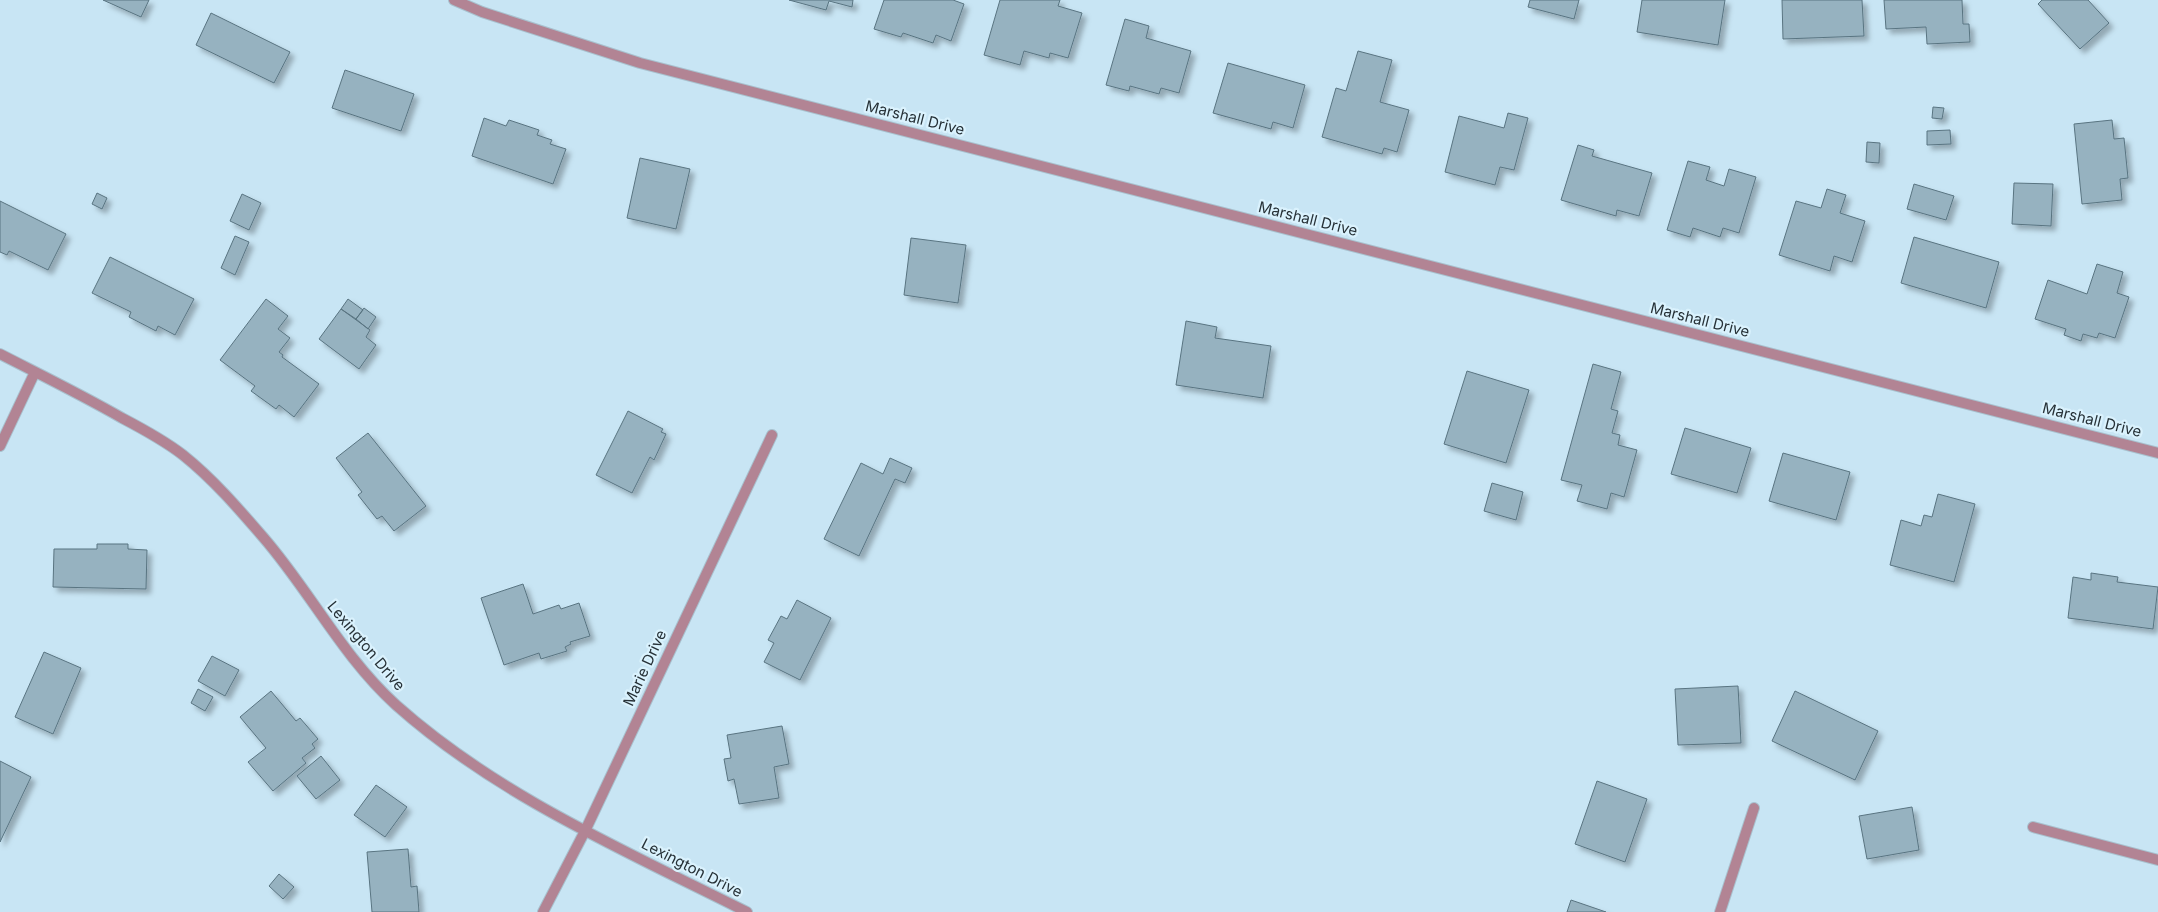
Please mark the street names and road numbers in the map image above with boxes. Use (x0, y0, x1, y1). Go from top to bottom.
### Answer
street label: Marshall Drive (864, 96, 967, 139)
street label: Marshall Drive (1257, 197, 1360, 240)
street label: Marshall Drive (1649, 298, 1752, 341)
street label: Marshall Drive (2041, 398, 2144, 441)
street label: Lexington Drive (323, 597, 409, 694)
street label: Marie Drive (619, 627, 670, 709)
street label: Lexington Drive (639, 834, 746, 901)

